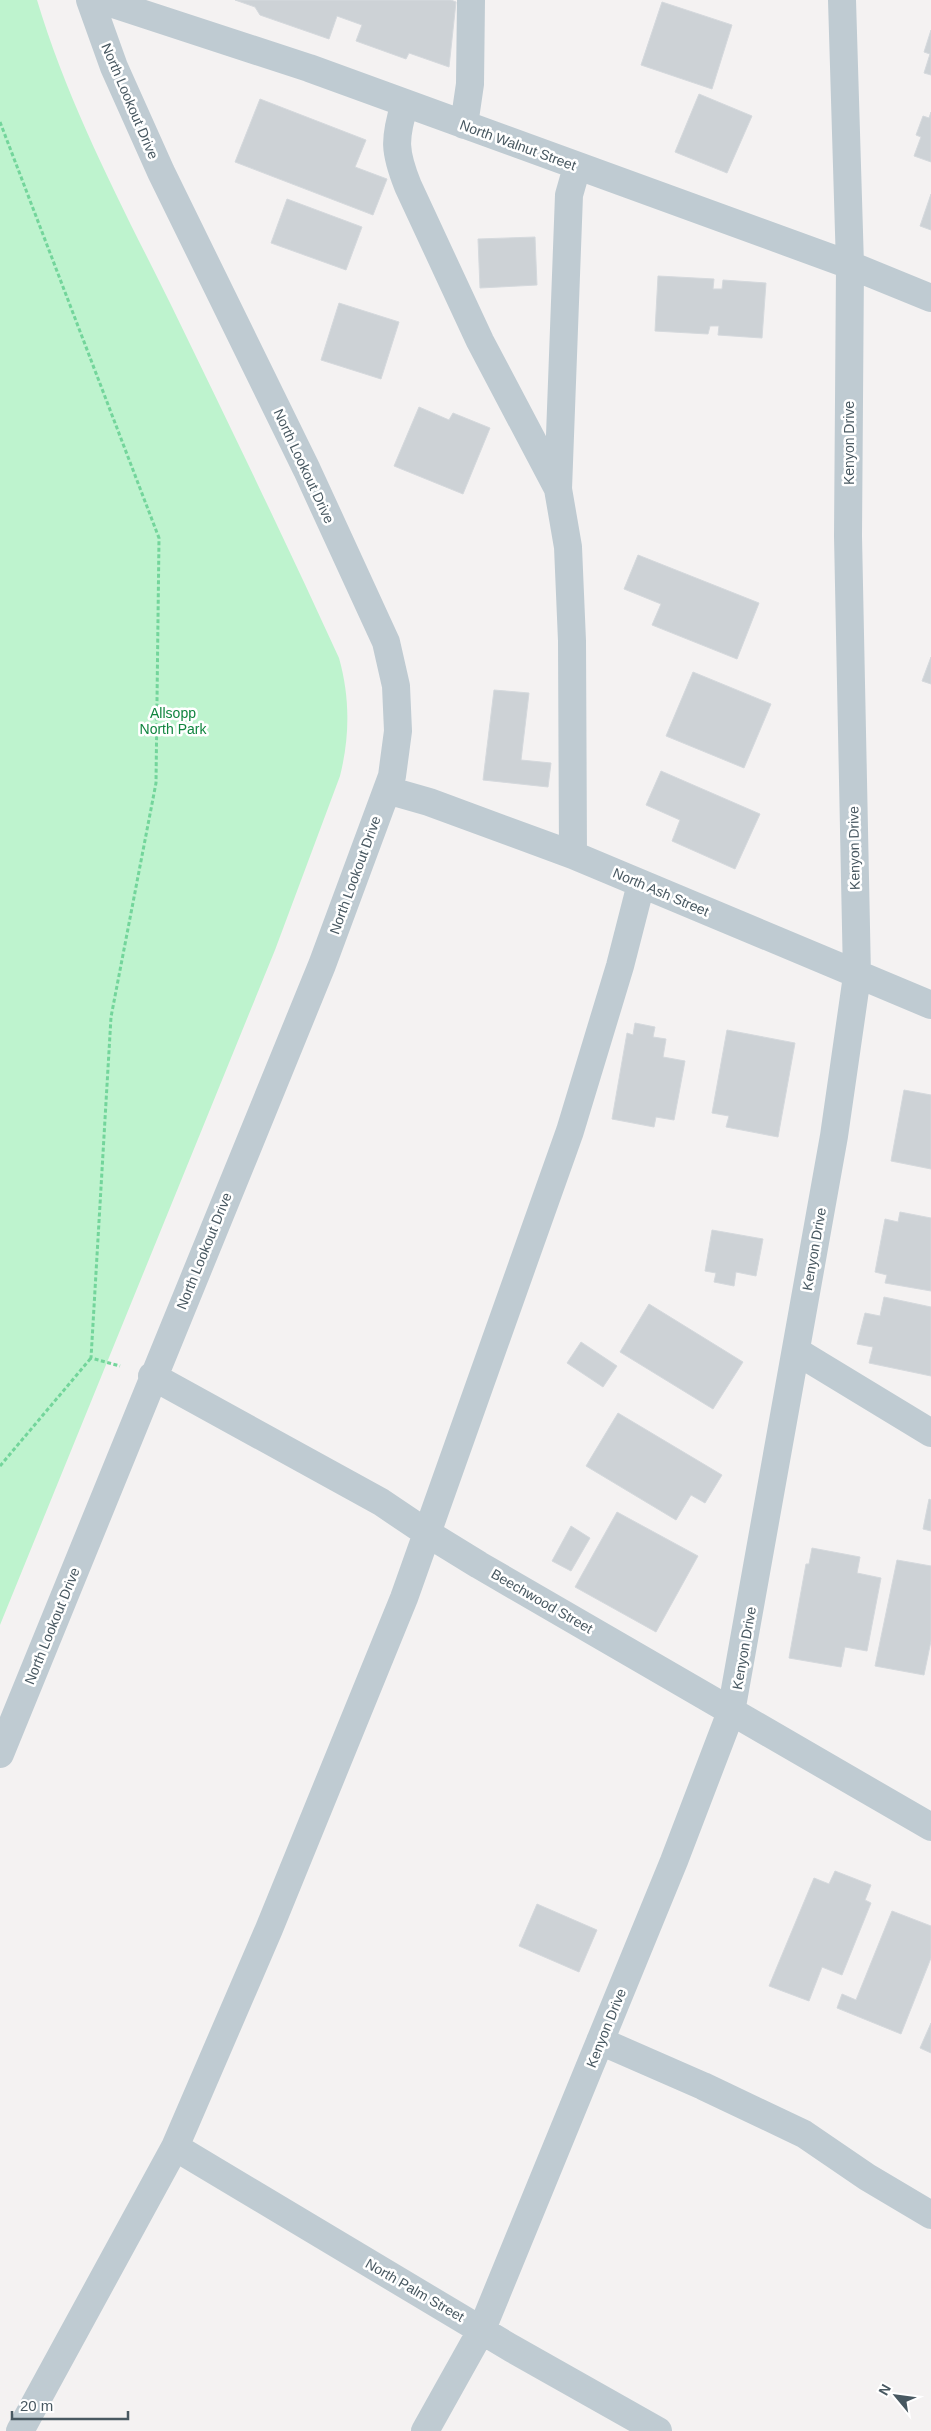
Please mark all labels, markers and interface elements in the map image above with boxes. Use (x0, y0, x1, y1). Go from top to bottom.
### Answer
street label: North Lookout Drive (98, 41, 162, 162)
street label: North Walnut Street (458, 117, 578, 173)
street label: Kenyon Drive (841, 401, 857, 485)
street label: North Lookout Drive (270, 406, 338, 526)
park label: Allsopp North Park (140, 705, 207, 737)
street label: Kenyon Drive (845, 806, 863, 890)
street label: North Lookout Drive (326, 814, 384, 936)
street label: North Ash Street (611, 865, 712, 919)
street label: North Lookout Drive (173, 1190, 235, 1312)
street label: Kenyon Drive (799, 1206, 829, 1292)
street label: North Lookout Drive (21, 1565, 83, 1687)
street label: Beechwood Street (488, 1565, 596, 1637)
street label: Kenyon Drive (729, 1605, 759, 1691)
street label: Kenyon Drive (583, 1986, 629, 2070)
street label: North Palm Street (363, 2255, 467, 2325)
north arrow (871, 2371, 921, 2421)
text: N (875, 2381, 894, 2398)
scale bar (12, 2388, 129, 2420)
text: 20 m (20, 2397, 53, 2414)

